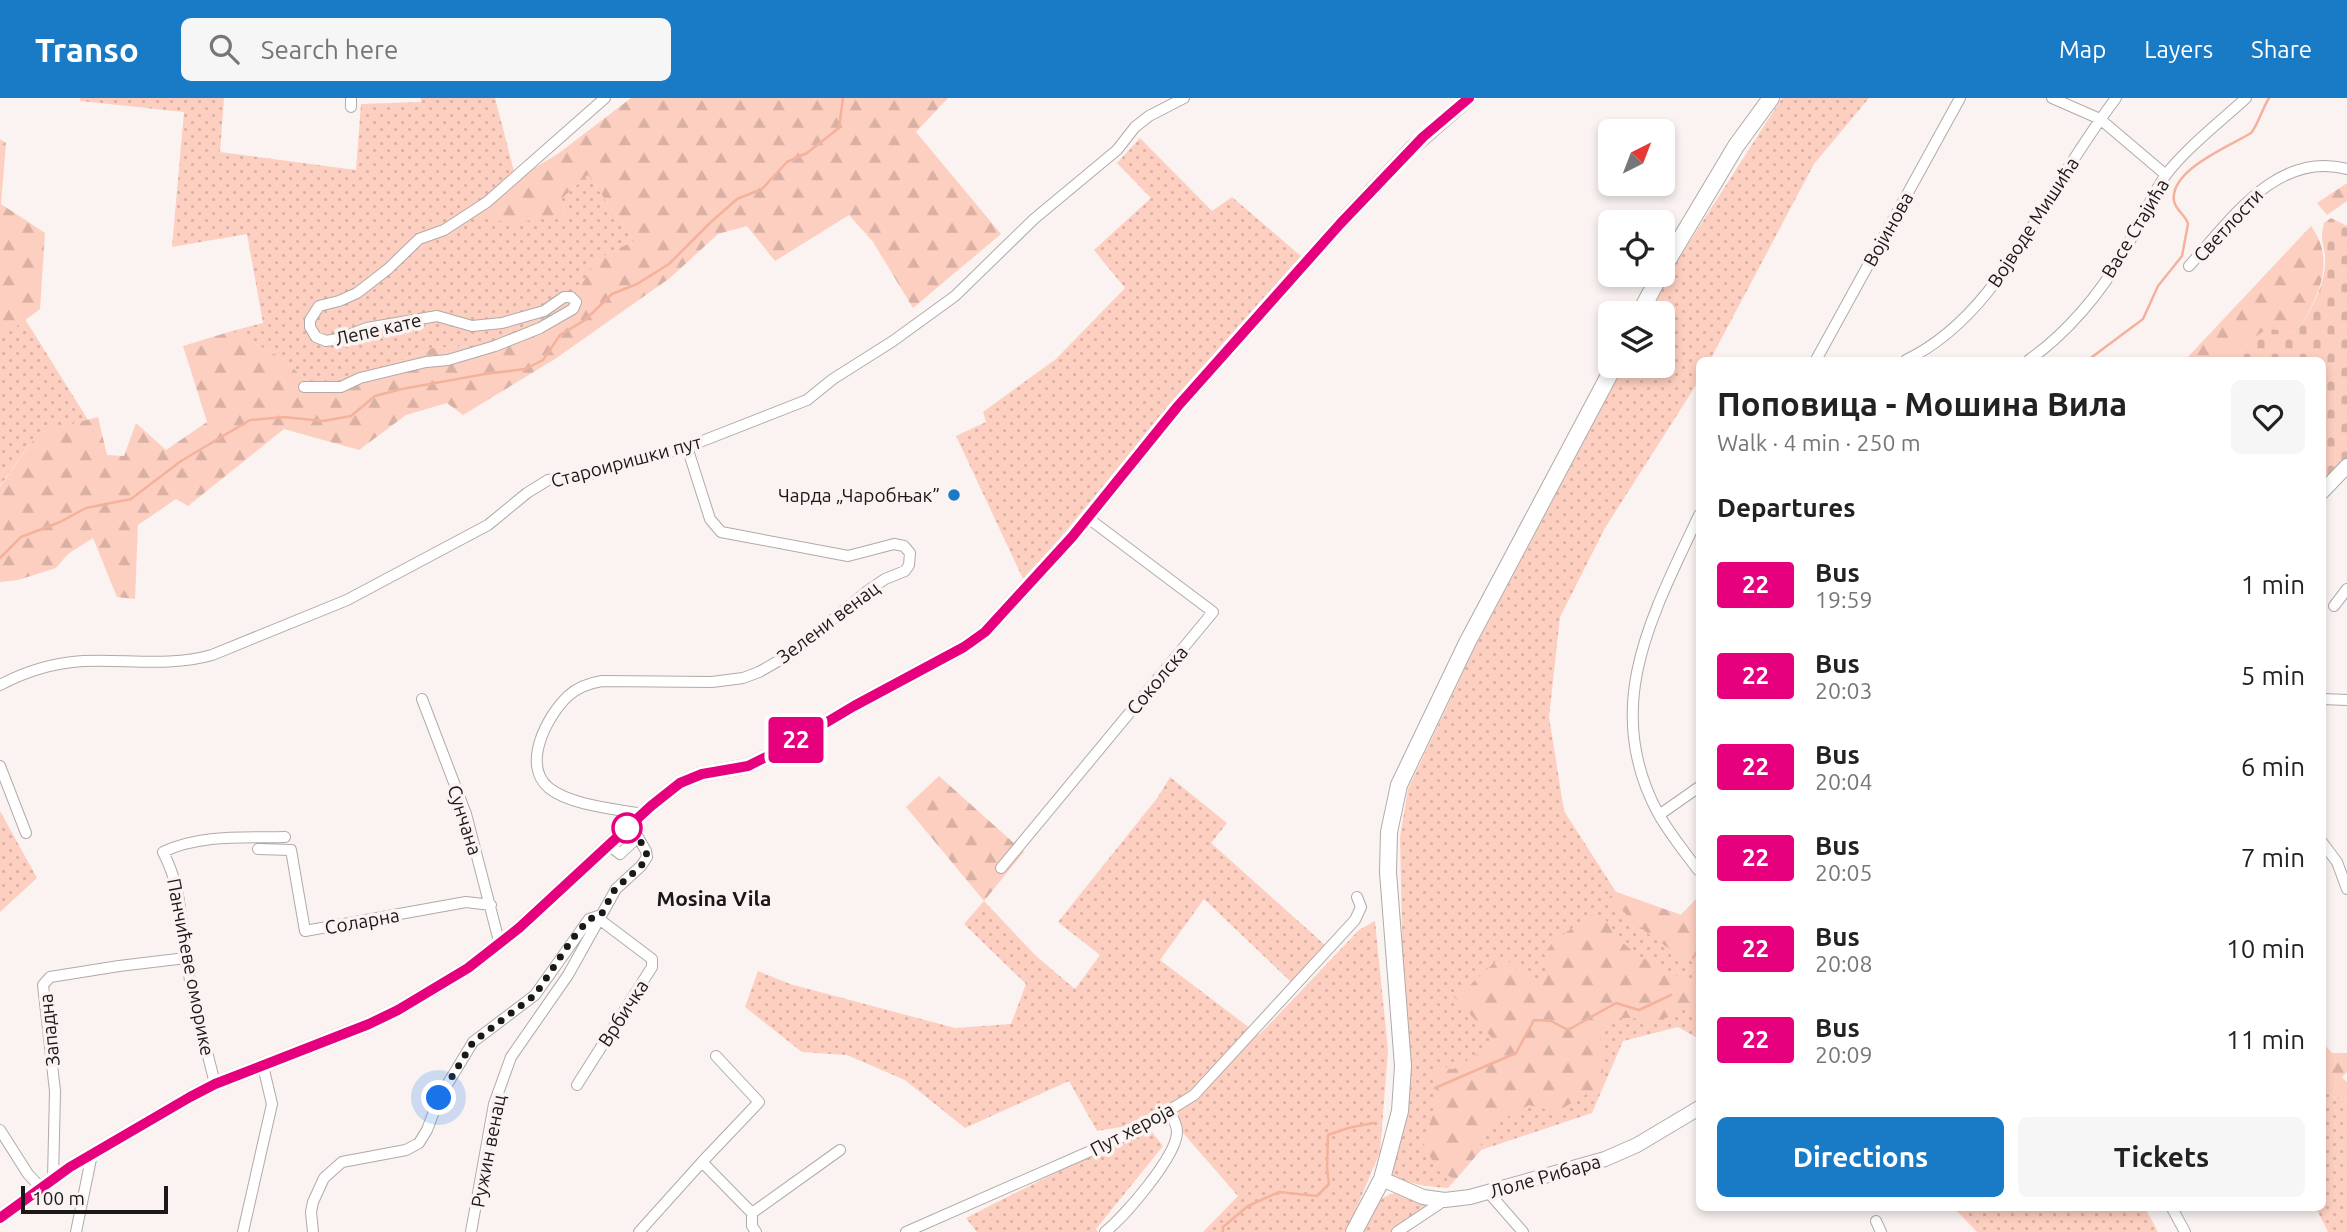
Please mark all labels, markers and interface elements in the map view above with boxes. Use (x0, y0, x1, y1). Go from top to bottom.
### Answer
search box (181, 18, 671, 81)
icon: search (205, 30, 243, 68)
text: Transo (35, 31, 139, 68)
text: Search here (261, 35, 398, 64)
text: Map (2059, 36, 2106, 63)
text: Layers (2144, 36, 2213, 63)
text: Share (2251, 36, 2312, 63)
north arrow (1598, 119, 1675, 196)
map controls (1598, 119, 1675, 378)
street label: Војводе Мишића (1983, 153, 2083, 291)
street label: Васе Стајића (2097, 175, 2173, 281)
street label: Светлости (2189, 184, 2267, 266)
street label: Војинова (1859, 188, 1917, 270)
button: locate (1598, 210, 1675, 287)
button: layers (1598, 301, 1675, 378)
street label: Лепе кате (333, 308, 423, 350)
button: heart (2231, 380, 2305, 454)
text: Поповица - Мошина Вила (1717, 385, 2127, 422)
street label: Староиришки пут (548, 430, 704, 492)
text: Walk · 4 min · 250 m (1717, 430, 1921, 455)
place label: Чарда „Чаробњак” (778, 484, 940, 506)
marker: Чарда „Чаробњак” (946, 487, 962, 503)
text: Departures (1717, 493, 1855, 522)
text: Bus (1815, 558, 1860, 587)
text: 1 min (2241, 570, 2305, 599)
text: 22 (1742, 571, 1769, 598)
street label: Зелени венац (773, 576, 883, 668)
text: 19:59 (1815, 587, 1873, 612)
street label: Соколска (1122, 641, 1192, 719)
text: Bus (1815, 649, 1860, 678)
text: 5 min (2241, 661, 2305, 690)
text: 22 (1742, 662, 1769, 689)
text: 20:03 (1815, 678, 1873, 703)
line badge: 22 (764, 717, 828, 763)
text: 22 (782, 726, 810, 753)
text: Bus (1815, 740, 1860, 769)
text: 6 min (2241, 752, 2305, 781)
text: 22 (1742, 753, 1769, 780)
text: 20:04 (1815, 769, 1873, 794)
street label: Сунчана (443, 782, 487, 858)
unlabelled marker (612, 813, 642, 843)
text: Bus (1815, 831, 1860, 860)
text: 7 min (2241, 843, 2305, 872)
text: 22 (1742, 844, 1769, 871)
text: 20:05 (1815, 860, 1873, 885)
street label: Панчићеве оморике (163, 876, 219, 1058)
district label: Mosina Vila (657, 886, 772, 910)
street label: Соларна (323, 904, 401, 938)
text: Bus (1815, 922, 1860, 951)
text: 10 min (2226, 934, 2305, 963)
text: 22 (1742, 935, 1769, 962)
text: 20:08 (1815, 951, 1873, 976)
street label: Врбичка (593, 976, 653, 1050)
street label: Западна (34, 993, 64, 1067)
text: Bus (1815, 1013, 1860, 1042)
text: 11 min (2226, 1025, 2305, 1054)
text: 22 (1742, 1026, 1769, 1053)
text: 20:09 (1815, 1042, 1873, 1067)
your location (421, 1080, 456, 1115)
street label: Ружин венац (466, 1093, 510, 1209)
street label: Пут хероја (1086, 1098, 1178, 1160)
button: Directions (1717, 1117, 2004, 1197)
button: Tickets (2018, 1117, 2305, 1197)
street label: Лоле Рибара (1487, 1150, 1603, 1202)
scale bar (21, 1183, 168, 1215)
text: 100 m (32, 1187, 85, 1209)

